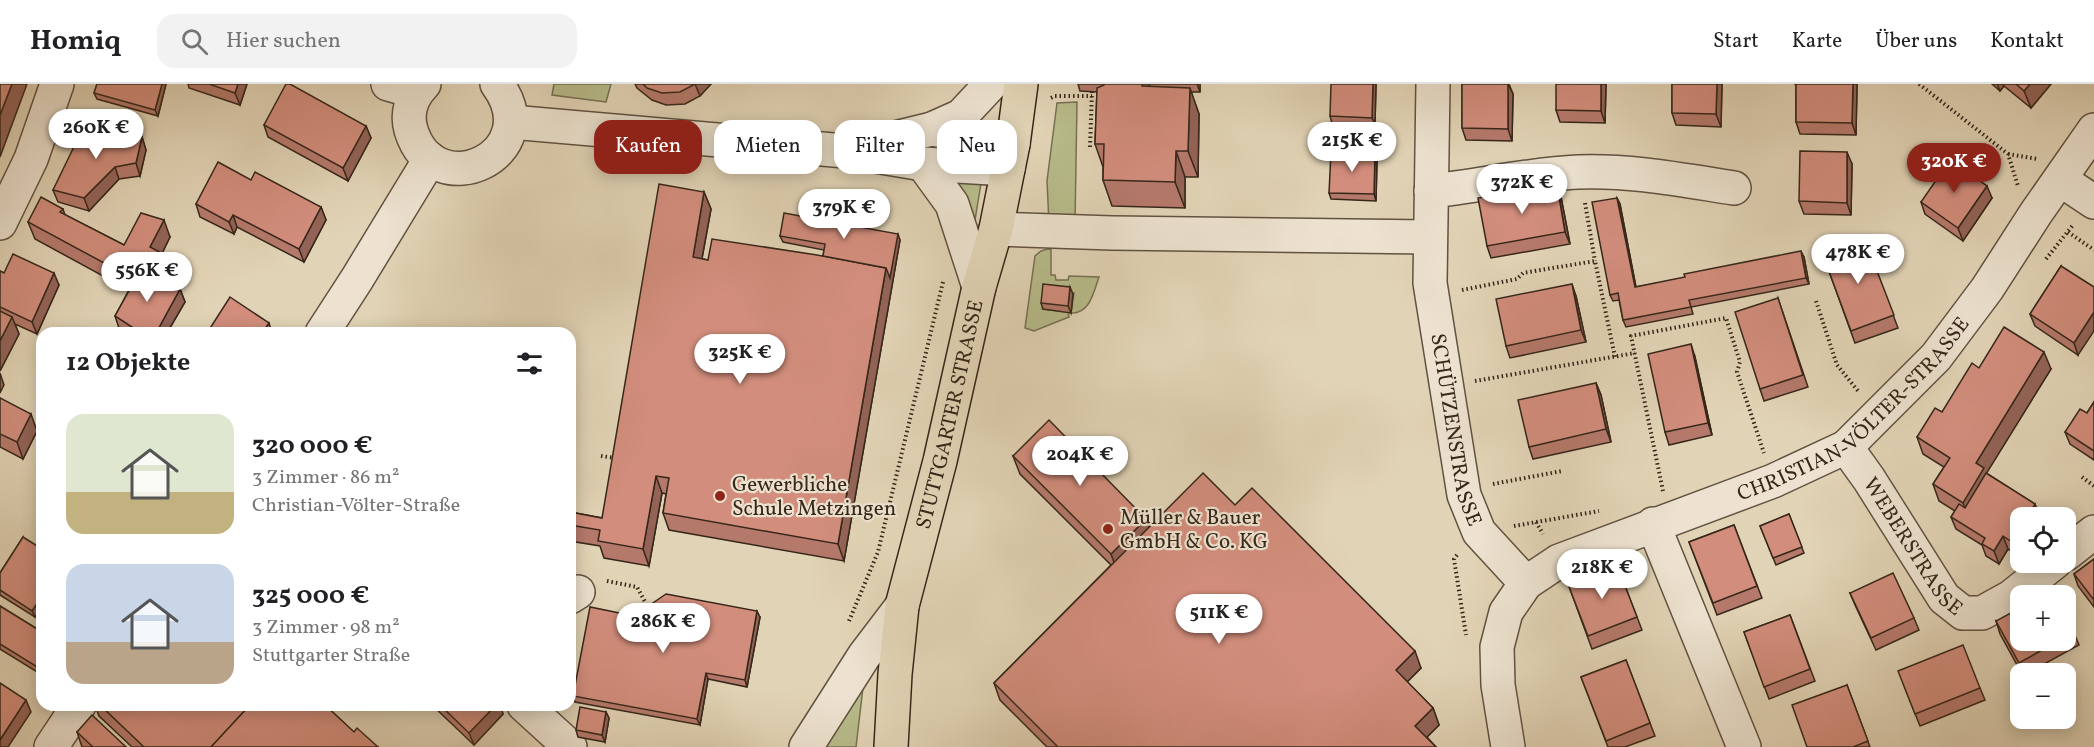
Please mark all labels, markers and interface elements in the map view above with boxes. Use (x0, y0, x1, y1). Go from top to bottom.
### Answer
search box (157, 14, 577, 68)
text: Homiq (30, 22, 121, 61)
icon: search (178, 25, 211, 58)
text: Hier suchen (226, 26, 341, 57)
text: Start (1713, 27, 1759, 56)
text: Karte (1792, 27, 1842, 56)
text: Über uns (1875, 27, 1957, 56)
text: Kontakt (1990, 27, 2064, 56)
pin: 260K € (47, 109, 145, 160)
text: 260K € (63, 114, 129, 142)
chip: Kaufen (594, 120, 702, 174)
chip: Mieten (714, 120, 822, 174)
chip: Filter (834, 120, 925, 174)
chip: Neu (937, 120, 1017, 174)
pin: 215K € (1303, 122, 1401, 173)
text: 215K € (1321, 127, 1383, 155)
pin: 320K € (1905, 143, 2003, 194)
text: 320K € (1921, 148, 1987, 176)
pin: 372K € (1473, 164, 1571, 215)
text: 372K € (1490, 169, 1554, 197)
pin: 379K € (795, 189, 893, 240)
text: 379K € (812, 194, 876, 222)
pin: 478K € (1809, 234, 1907, 285)
text: 478K € (1825, 239, 1891, 267)
pin: 556K € (98, 252, 196, 303)
text: 556K € (115, 257, 179, 285)
street label: STUTTGARTER STRASSE (910, 297, 992, 532)
street label: CHRISTIAN-VÖLTER-STRASSE (1733, 311, 1977, 509)
street label: SCHÜTZENSTRASSE (1422, 331, 1488, 531)
pin: 325K € (691, 334, 789, 385)
text: 325K € (708, 339, 772, 367)
text: 12 Objekte (66, 345, 190, 381)
icon: filters (513, 347, 546, 380)
text: 320 000 € (252, 428, 373, 464)
pin: 204K € (1031, 436, 1129, 487)
icon: home (114, 438, 186, 510)
text: 204K € (1046, 441, 1114, 469)
text: 3 Zimmer · 86 m² (252, 464, 399, 492)
place label: Gewerbliche Schule Metzingen (732, 471, 896, 524)
street label: WEBERSTRASSE (1855, 472, 1968, 623)
marker: Gewerbliche Schule Metzingen (713, 489, 727, 503)
text: Christian-Völter-Straße (252, 492, 460, 520)
place label: Müller & Bauer GmbH & Co. KG (1120, 504, 1268, 557)
map controls (2010, 507, 2076, 729)
button: locate (2010, 507, 2076, 573)
marker: Müller & Bauer GmbH & Co. KG (1101, 522, 1115, 536)
pin: 218K € (1553, 549, 1651, 600)
text: 218K € (1571, 554, 1633, 582)
text: 325 000 € (252, 578, 369, 614)
button: + (2010, 585, 2076, 651)
icon: home (114, 588, 186, 660)
pin: 511K € (1170, 594, 1268, 645)
text: 511K € (1190, 599, 1248, 627)
pin: 286K € (614, 603, 712, 654)
text: 286K € (630, 608, 696, 636)
text: 3 Zimmer · 98 m² (252, 614, 400, 642)
text: Stuttgarter Straße (252, 642, 410, 670)
button: − (2010, 663, 2076, 729)

